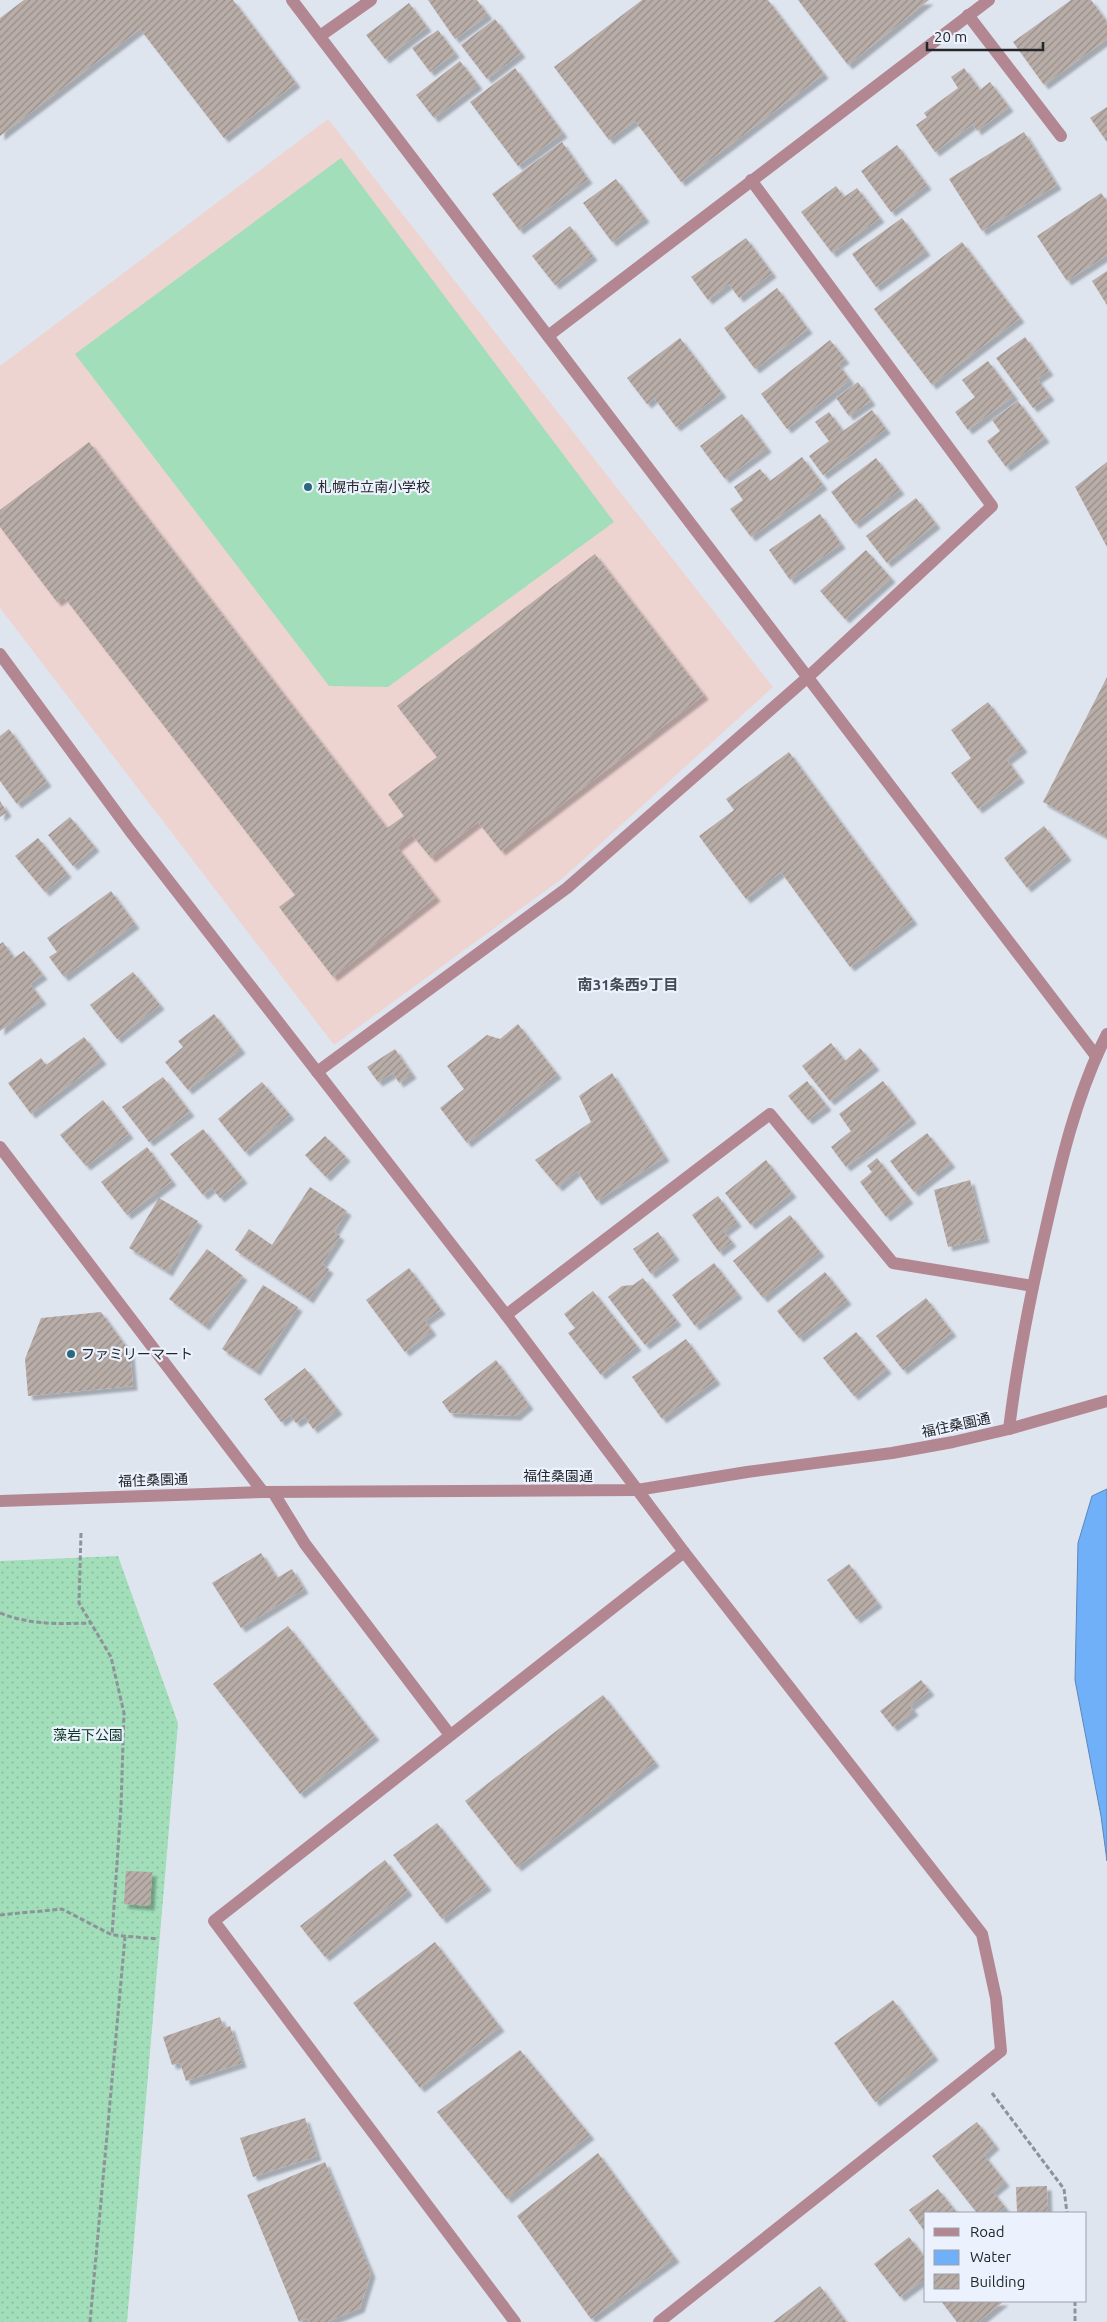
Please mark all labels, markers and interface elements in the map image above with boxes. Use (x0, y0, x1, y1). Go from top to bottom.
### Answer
scale bar (927, 20, 1043, 52)
text: 20 m (934, 28, 967, 45)
place label: 札幌市立南小学校 (318, 479, 430, 495)
marker: 札幌市立南小学校 (302, 481, 314, 493)
district label: 南31条西9丁目 (578, 976, 678, 993)
place label: ファミリーマート (81, 1346, 193, 1362)
marker: ファミリーマート (65, 1348, 77, 1360)
street label: 福住桑園通 (920, 1410, 992, 1440)
street label: 福住桑園通 (523, 1468, 593, 1484)
street label: 福住桑園通 (118, 1471, 188, 1489)
park label: 藻岩下公園 (53, 1727, 123, 1743)
legend (924, 2212, 1087, 2302)
text: Road (970, 2223, 1005, 2240)
text: Water (970, 2248, 1011, 2265)
text: Building (970, 2273, 1025, 2290)

